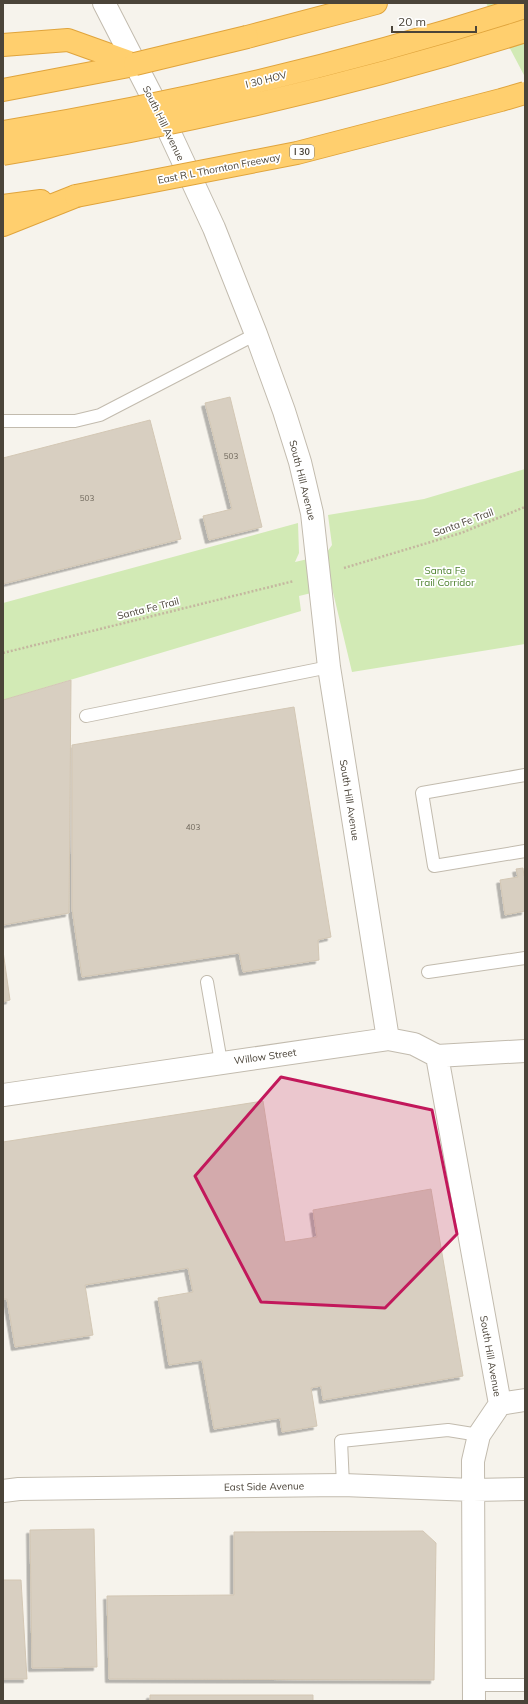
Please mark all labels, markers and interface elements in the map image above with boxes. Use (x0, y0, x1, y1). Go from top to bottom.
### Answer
scale bar (392, 8, 476, 34)
text: 20 m (398, 14, 426, 29)
street label: I 30 HOV (244, 68, 288, 91)
street label: South Hill Avenue (140, 84, 187, 163)
road number: I 30 (290, 145, 314, 159)
street label: East R L Thornton Freeway (157, 150, 282, 187)
street label: South Hill Avenue (286, 439, 319, 521)
house number: 503 (224, 451, 238, 461)
house number: 503 (80, 493, 94, 503)
street label: Santa Fe Trail (431, 506, 495, 539)
park label: Santa Fe Trail Corridor (415, 564, 475, 589)
street label: Santa Fe Trail (116, 595, 180, 622)
street label: South Hill Avenue (337, 759, 362, 842)
house number: 403 (186, 822, 200, 832)
street label: Willow Street (233, 1046, 298, 1067)
street label: South Hill Avenue (477, 1315, 504, 1398)
street label: East Side Avenue (224, 1479, 304, 1494)

